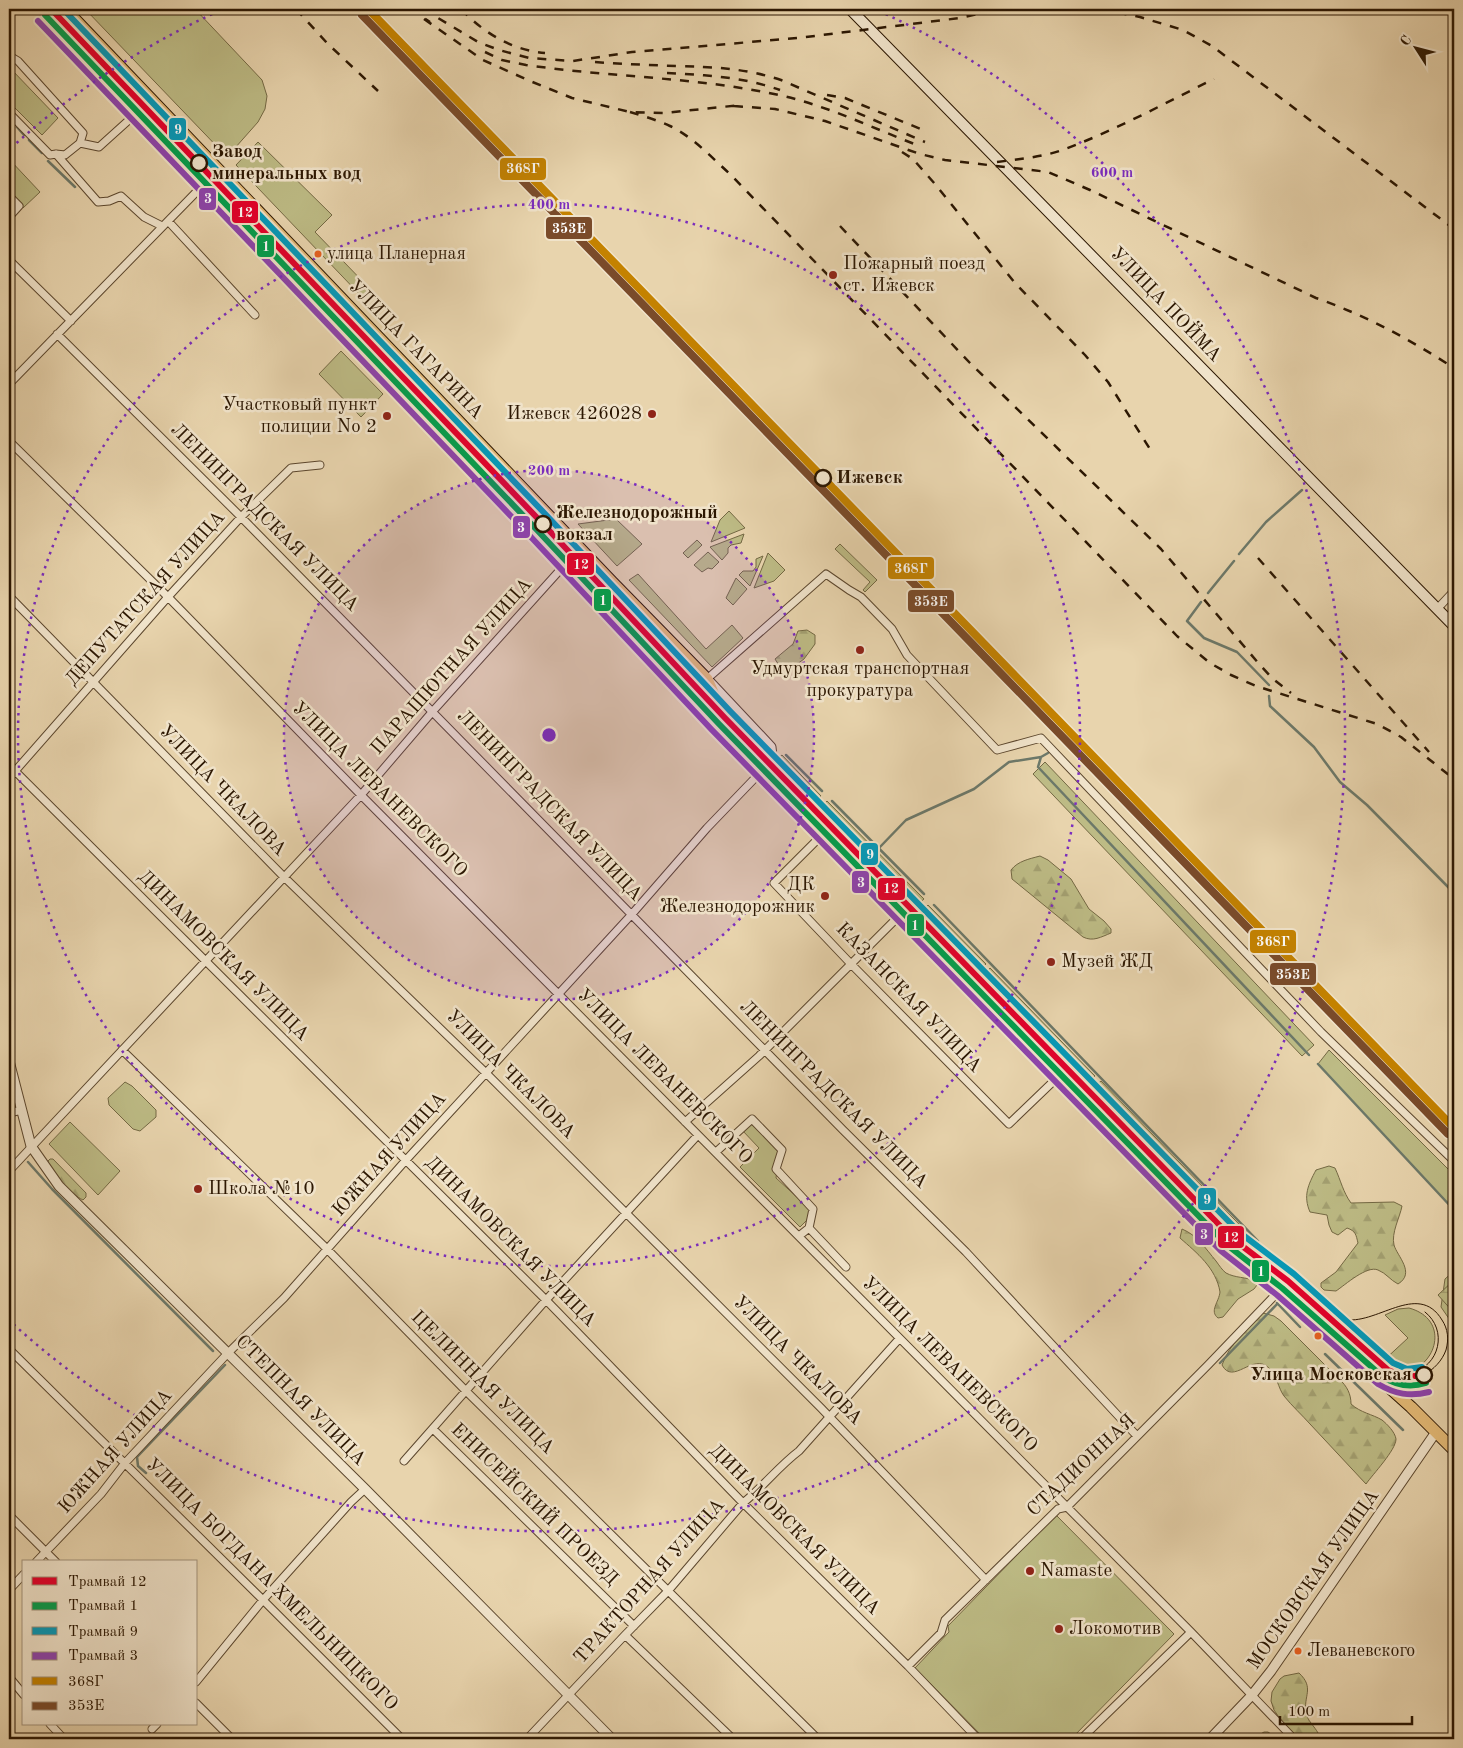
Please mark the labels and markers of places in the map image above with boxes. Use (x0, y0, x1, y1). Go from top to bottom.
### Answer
place label: Завод минеральных вод (212, 143, 361, 184)
marker: Завод минеральных вод (190, 154, 208, 172)
place label: улица Планерная (327, 245, 466, 263)
marker: улица Планерная (313, 249, 323, 259)
place label: Пожарный поезд ст. Ижевск (843, 255, 986, 296)
marker: Пожарный поезд ст. Ижевск (827, 269, 839, 281)
place label: Участковый пункт полиции No 2 (222, 396, 377, 437)
place label: Ижевск 426028 (507, 405, 642, 424)
marker: Ижевск 426028 (646, 408, 658, 420)
marker: Участковый пункт полиции No 2 (381, 410, 393, 422)
marker: Ижевск (814, 469, 832, 487)
place label: Ижевск (836, 469, 903, 488)
place label: Железнодорожный вокзал (556, 504, 718, 545)
marker: Железнодорожный вокзал (534, 515, 552, 533)
marker: Удмуртская транспортная прокуратура (854, 644, 866, 656)
place label: Удмуртская транспортная прокуратура (751, 660, 970, 701)
centre of rings (540, 726, 558, 744)
place label: ДК Железнодорожник (659, 876, 815, 917)
marker: ДК Железнодорожник (819, 890, 831, 902)
place label: Музей ЖД (1061, 953, 1153, 972)
marker: Музей ЖД (1045, 956, 1057, 968)
place label: Школа №10 (208, 1180, 315, 1199)
marker: Школа №10 (192, 1183, 204, 1195)
unlabelled marker (1313, 1331, 1323, 1341)
place label: Улица Московская (1250, 1366, 1412, 1385)
marker: Улица Московская (1415, 1366, 1433, 1384)
place label: Namaste (1040, 1562, 1112, 1581)
marker: Namaste (1024, 1565, 1036, 1577)
place label: Локомотив (1069, 1620, 1161, 1639)
marker: Локомотив (1053, 1623, 1065, 1635)
place label: Леваневского (1307, 1642, 1415, 1660)
marker: Леваневского (1293, 1646, 1303, 1656)

